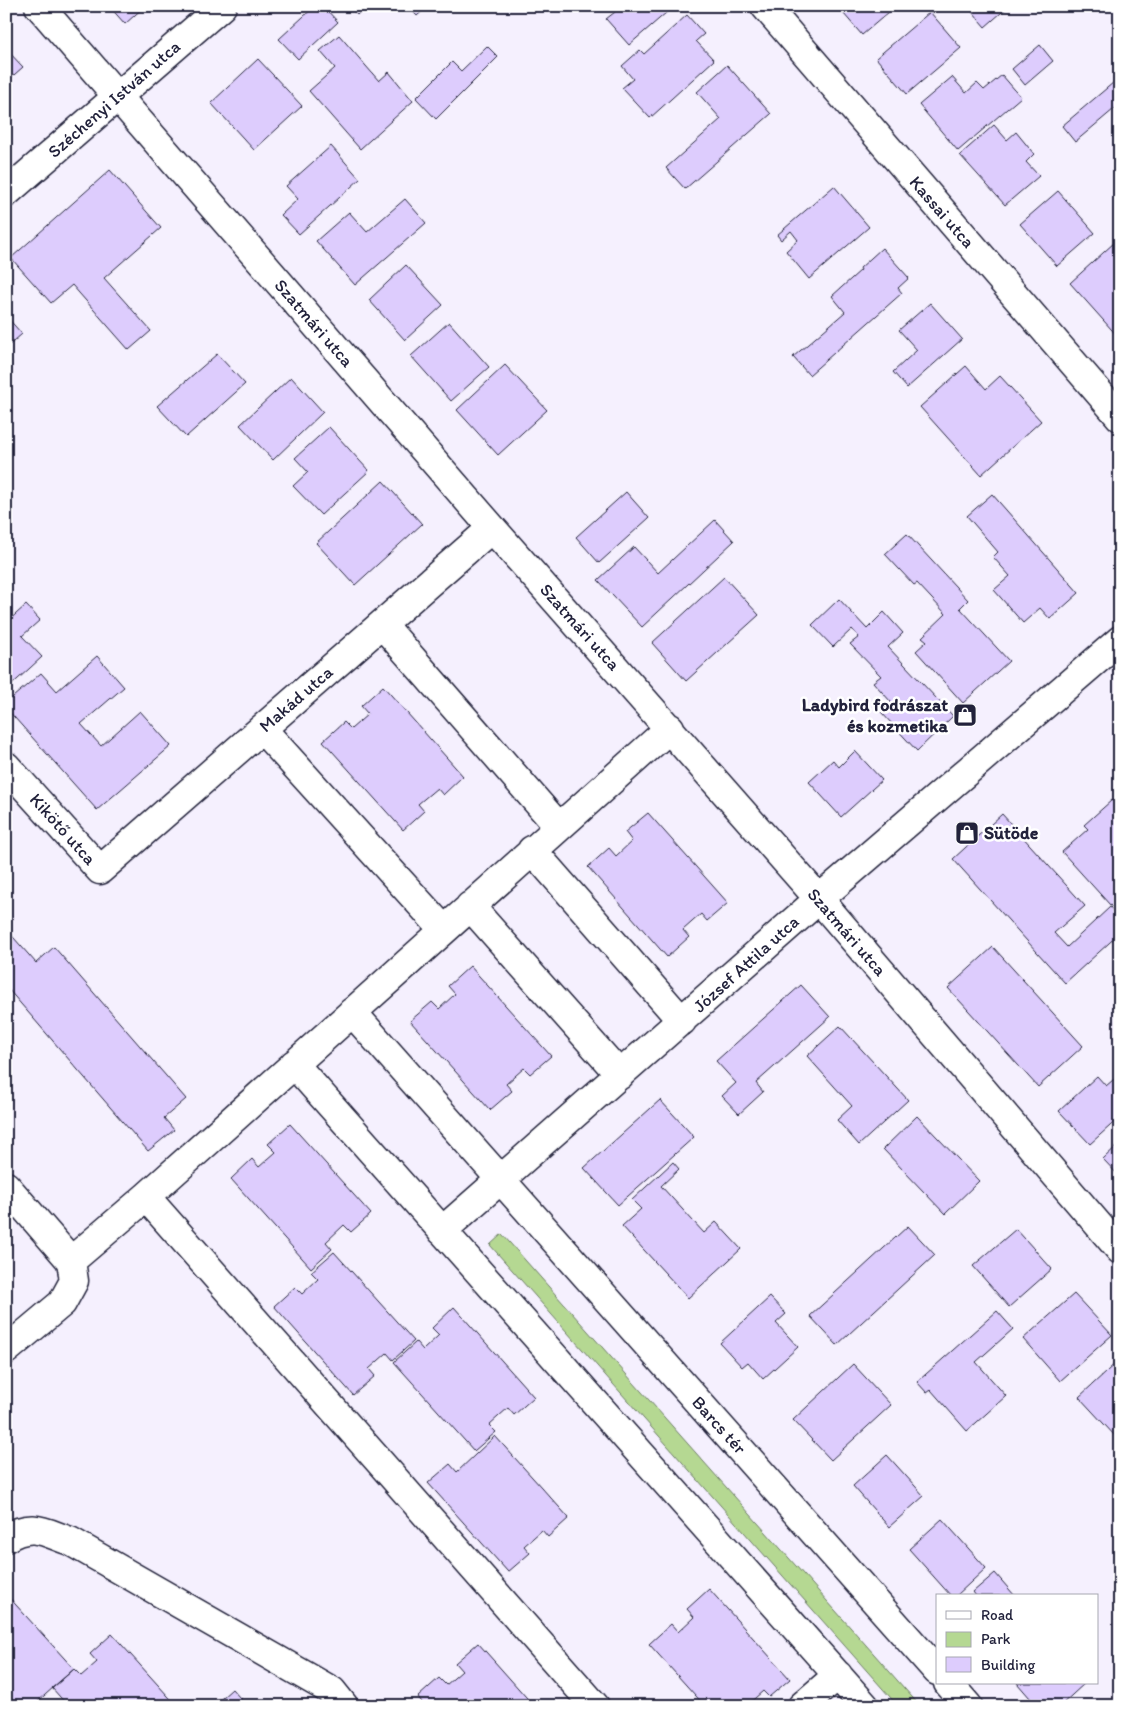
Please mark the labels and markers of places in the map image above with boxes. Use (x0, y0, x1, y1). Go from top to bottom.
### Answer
place label: Ladybird fodrászat és kozmetika (802, 694, 949, 737)
shop icon: Ladybird fodrászat és kozmetika (952, 702, 978, 728)
shop icon: Sütöde (954, 820, 980, 846)
place label: Sütöde (984, 822, 1039, 844)

